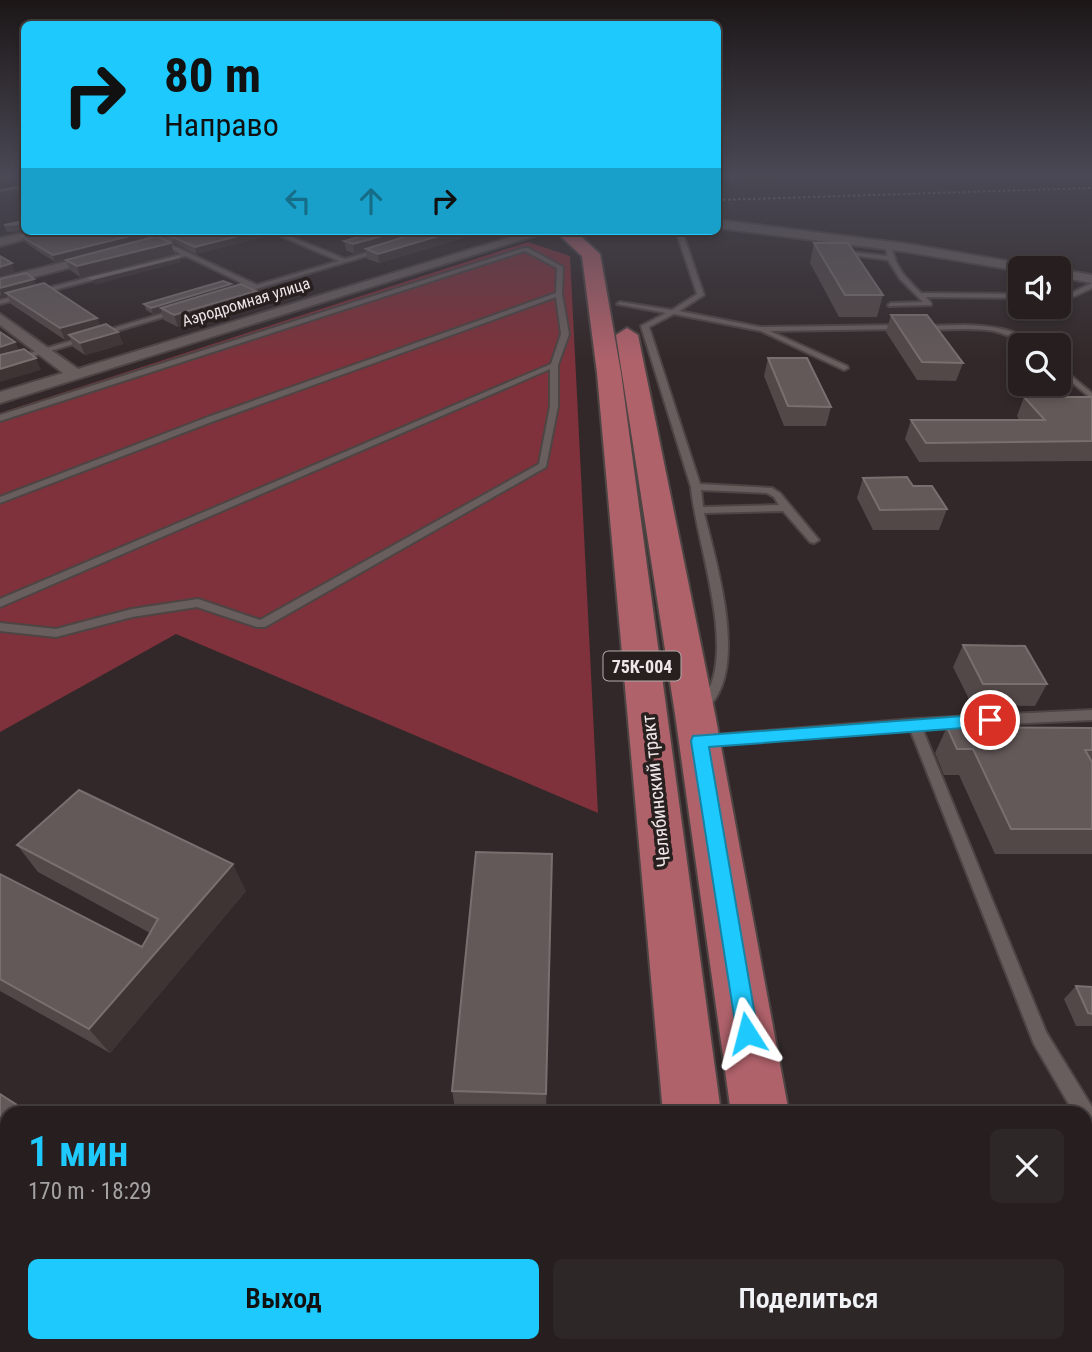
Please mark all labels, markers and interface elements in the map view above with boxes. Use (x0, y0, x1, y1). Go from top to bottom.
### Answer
text: 80 m (164, 47, 261, 104)
icon: right (49, 49, 140, 140)
text: Направо (164, 106, 279, 144)
icon: left (279, 182, 317, 220)
icon: ahead (352, 182, 390, 220)
icon: right (425, 182, 463, 220)
map controls (1008, 256, 1071, 396)
button: sound (1008, 256, 1071, 319)
street label: Аэродромная улица (180, 273, 312, 331)
button: search (1008, 333, 1071, 396)
road number: 75К-004 (604, 652, 680, 680)
pin (960, 690, 1020, 750)
icon: arrive (971, 701, 1009, 739)
street label: Челябинский тракт (637, 714, 675, 868)
position arrow (710, 996, 784, 1070)
text: 1 мин (28, 1127, 129, 1176)
button: close (990, 1129, 1064, 1203)
text: 170 m · 18:29 (28, 1178, 152, 1205)
button: Выход (28, 1259, 539, 1339)
button: Поделиться (553, 1259, 1064, 1339)

